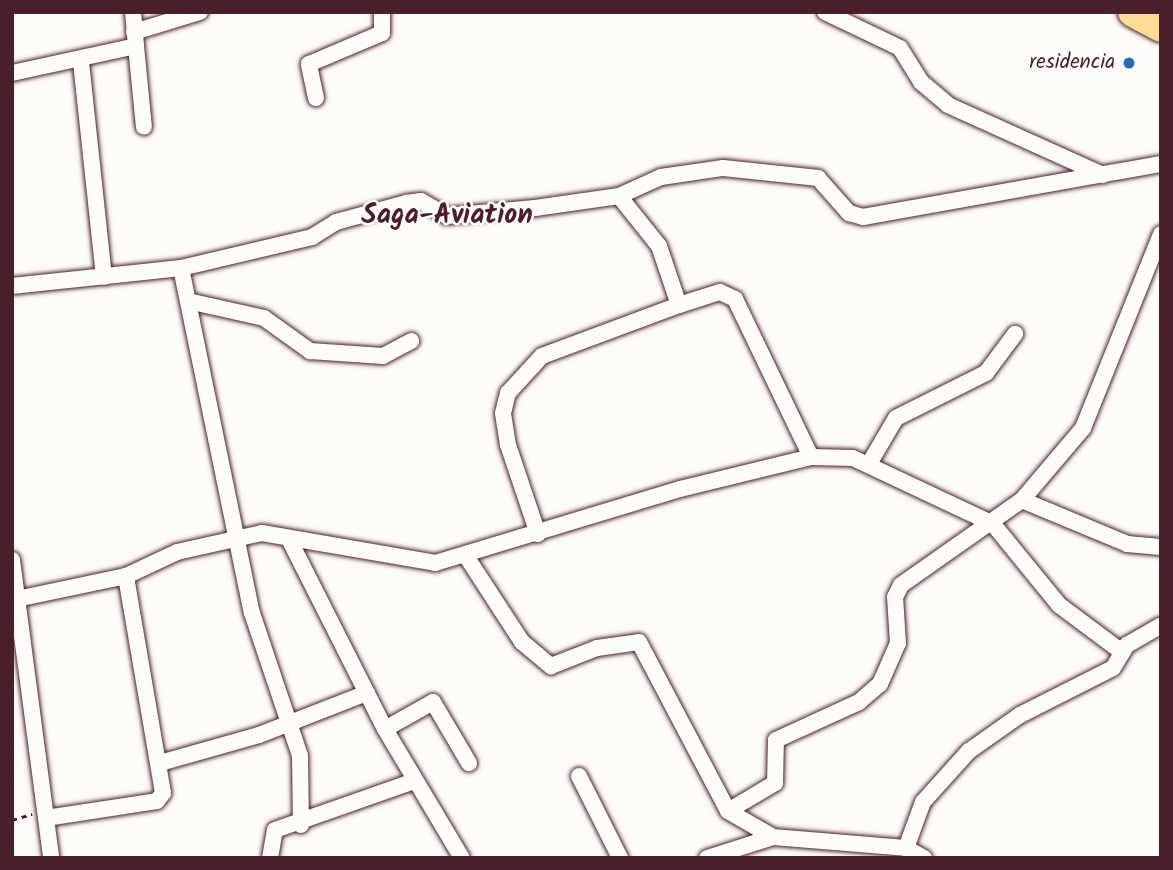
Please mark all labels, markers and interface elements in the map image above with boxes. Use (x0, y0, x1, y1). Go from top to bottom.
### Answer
place label: residencia (1029, 50, 1115, 76)
marker: residencia (1121, 55, 1137, 71)
district label: Saga-Aviation (361, 199, 533, 233)

